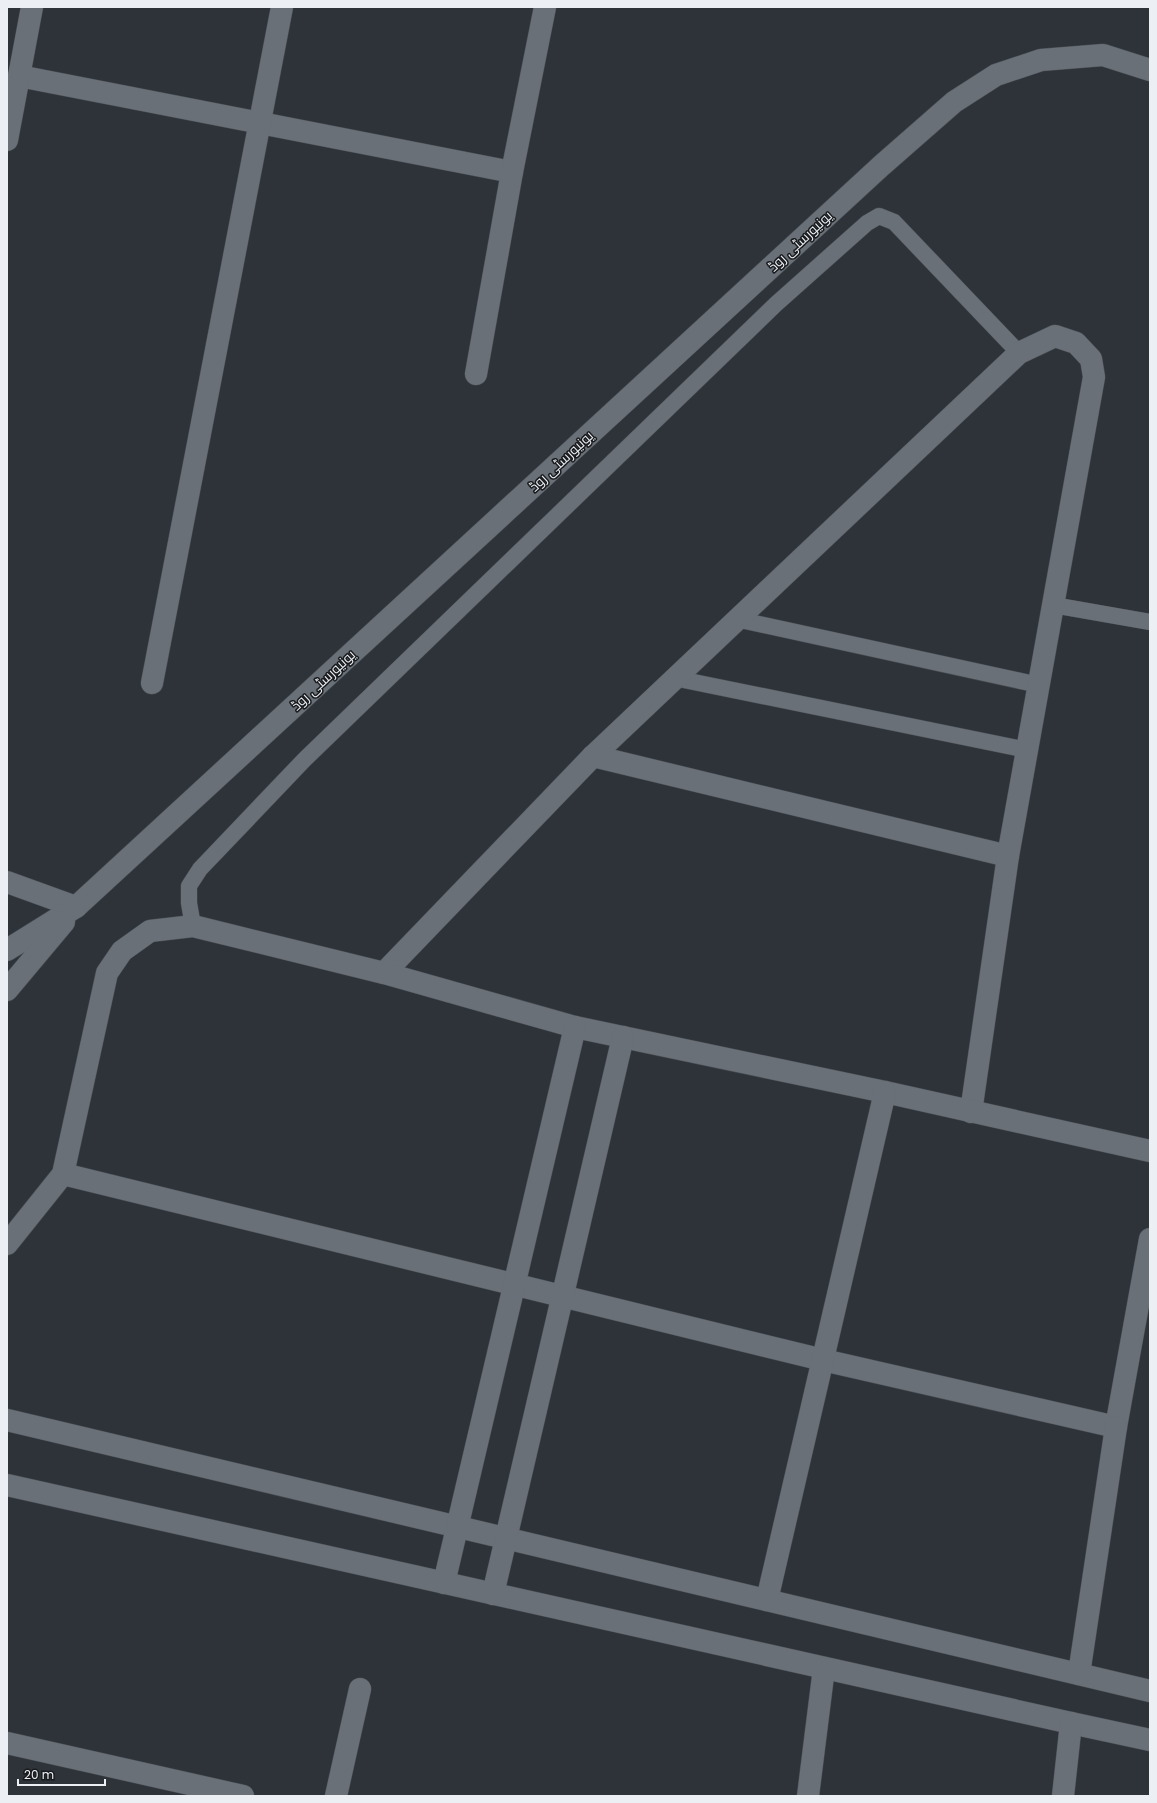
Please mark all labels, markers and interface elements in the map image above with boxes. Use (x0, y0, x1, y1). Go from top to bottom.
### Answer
street label: یونیورسٹی روڈ (763, 206, 837, 276)
street label: یونیورسٹی روڈ (524, 426, 598, 496)
street label: یونیورسٹی روڈ (286, 645, 360, 715)
scale bar (18, 1761, 105, 1787)
text: 20 m (24, 1766, 54, 1783)

